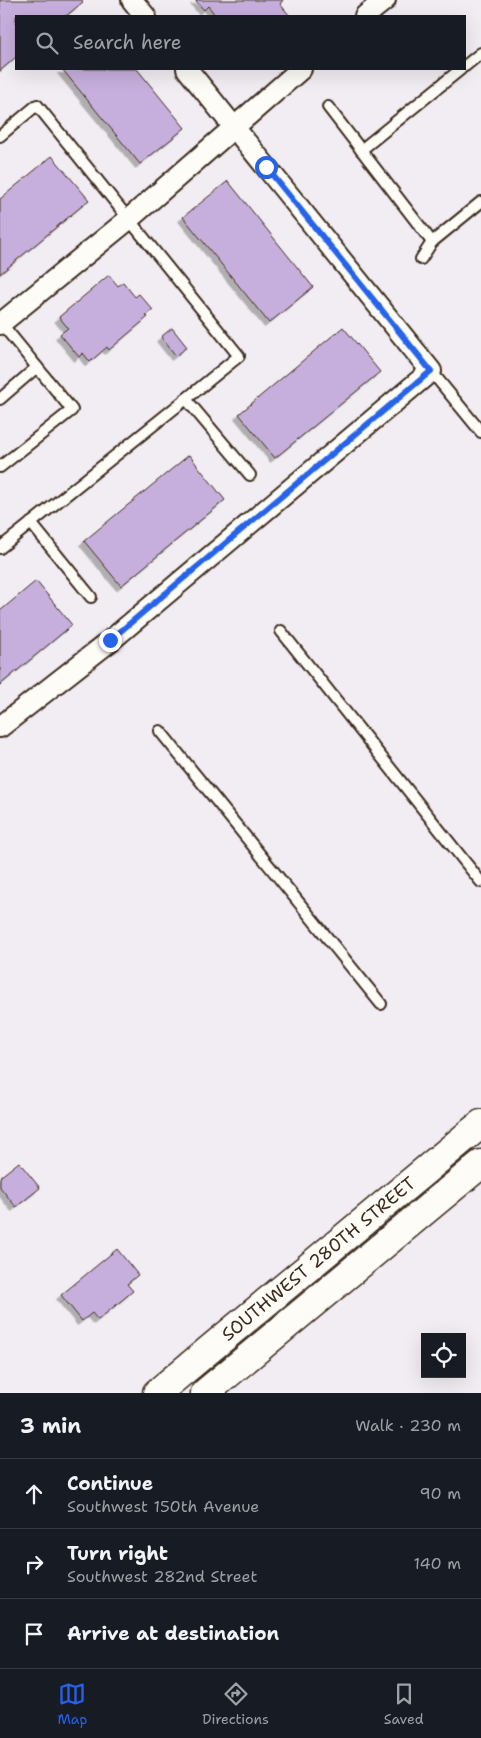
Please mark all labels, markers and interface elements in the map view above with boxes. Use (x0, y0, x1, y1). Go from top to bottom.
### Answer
search box (15, 15, 466, 70)
icon: search (33, 29, 61, 57)
text: Search here (73, 30, 182, 55)
route start (255, 156, 278, 179)
route end (99, 629, 122, 652)
street label: SOUTHWEST 280TH STREET (216, 1171, 421, 1346)
map controls (421, 1333, 466, 1378)
button: locate (421, 1333, 466, 1378)
text: 3 min (20, 1412, 81, 1440)
text: Walk · 230 m (355, 1415, 461, 1436)
text: Continue (67, 1471, 153, 1496)
icon: ahead (20, 1480, 48, 1508)
text: 90 m (420, 1483, 461, 1504)
text: Southwest 150th Avenue (67, 1496, 259, 1517)
text: Turn right (67, 1541, 168, 1566)
icon: right (20, 1550, 48, 1578)
text: 140 m (414, 1553, 461, 1574)
text: Southwest 282nd Street (67, 1566, 257, 1587)
icon: arrive (20, 1620, 48, 1648)
text: Arrive at destination (67, 1621, 279, 1646)
tab: Map (57, 1680, 87, 1728)
tab: Directions (202, 1680, 269, 1728)
tab: Saved (384, 1680, 424, 1728)

